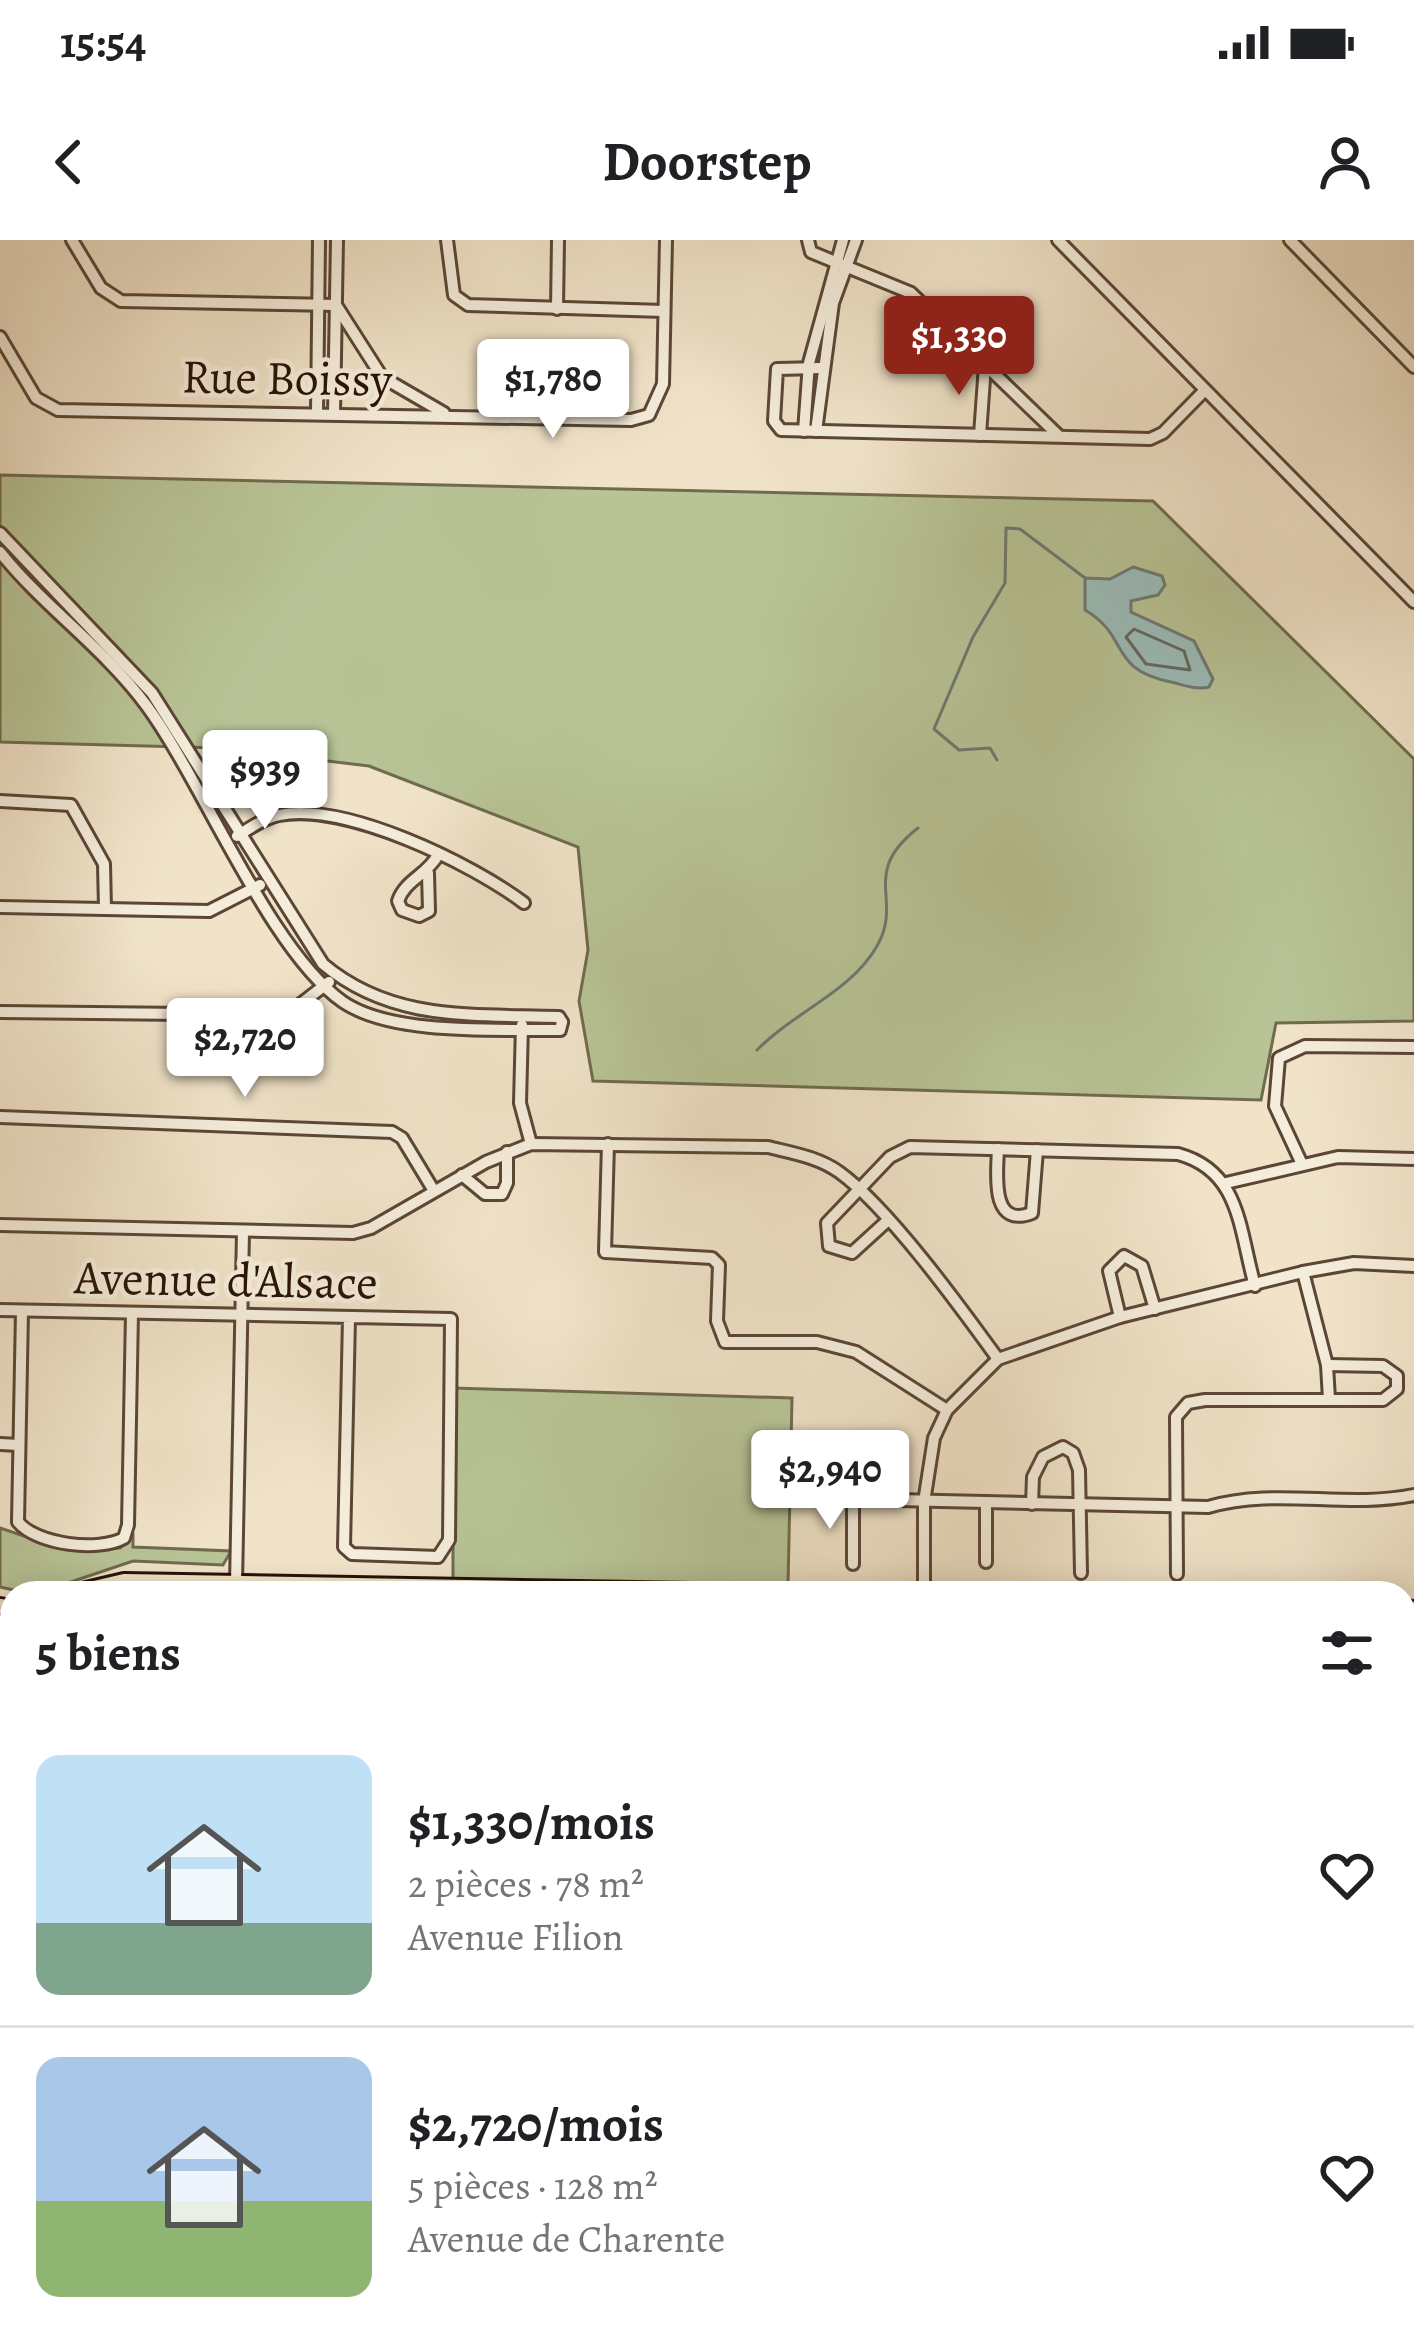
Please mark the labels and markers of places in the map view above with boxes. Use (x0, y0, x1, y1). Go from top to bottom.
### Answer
pin: $1,330 (861, 296, 1057, 398)
pin: $1,780 (455, 339, 651, 441)
pin: $939 (194, 730, 336, 832)
pin: $2,720 (147, 998, 343, 1100)
pin: $2,940 (732, 1430, 928, 1532)

